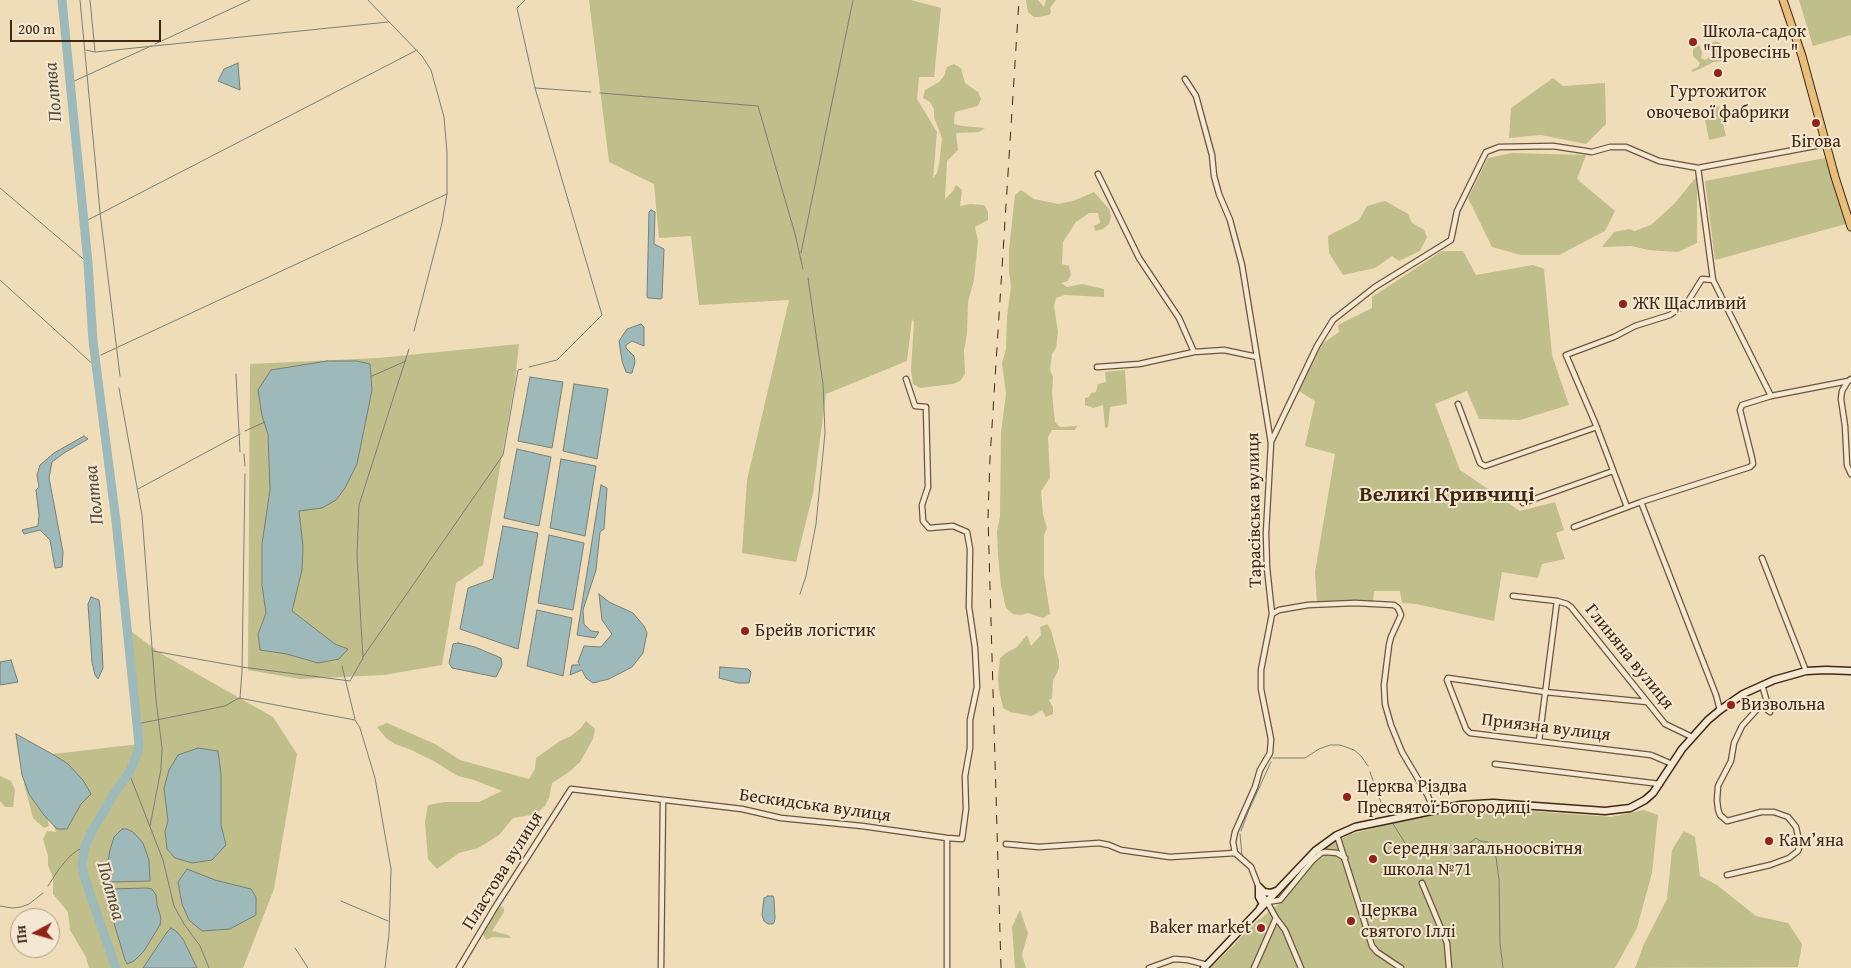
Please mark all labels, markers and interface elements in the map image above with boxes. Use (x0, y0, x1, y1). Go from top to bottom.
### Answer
scale bar (12, 10, 164, 42)
text: 200 m (18, 18, 55, 39)
place label: Школа-садок "Провесінь" (1703, 21, 1806, 64)
marker: Школа-садок "Провесінь" (1687, 36, 1699, 48)
water label: Полтва (40, 61, 68, 123)
marker: Гуртожиток овочевої фабрики (1712, 67, 1724, 79)
place label: Гуртожиток овочевої фабрики (1646, 81, 1790, 124)
marker: Бігова (1810, 117, 1822, 129)
place label: Бігова (1791, 131, 1841, 153)
place label: ЖК Щасливий (1633, 293, 1747, 315)
marker: ЖК Щасливий (1617, 298, 1629, 310)
street label: Тарасівська вулиця (1243, 432, 1267, 588)
water label: Полтва (81, 464, 109, 526)
district label: Великі Кривчиці (1359, 482, 1535, 508)
street label: Глиняна вулиця (1580, 600, 1678, 714)
place label: Брейв логістик (755, 620, 875, 642)
marker: Брейв логістик (739, 625, 751, 637)
place label: Визвольна (1741, 694, 1825, 716)
marker: Визвольна (1725, 699, 1737, 711)
street label: Приязна вулиця (1480, 709, 1612, 747)
place label: Церква Різдва Пресвятої Богородиці (1357, 776, 1531, 819)
street label: Бескидська вулиця (738, 785, 892, 827)
marker: Церква Різдва Пресвятої Богородиці (1341, 791, 1353, 803)
street label: Пластова вулиця (458, 808, 548, 934)
place label: Кам’яна (1779, 830, 1844, 852)
marker: Кам’яна (1763, 835, 1775, 847)
place label: Середня загальноосвітня школа №71 (1383, 838, 1583, 881)
marker: Середня загальноосвітня школа №71 (1367, 853, 1379, 865)
water label: Полтва (91, 859, 129, 923)
place label: Церква святого Іллі (1361, 900, 1456, 942)
north arrow (10, 908, 60, 958)
marker: Церква святого Іллі (1345, 915, 1357, 927)
place label: Baker market (1149, 917, 1251, 939)
marker: Baker market (1255, 922, 1267, 934)
text: Пн (10, 924, 32, 944)

